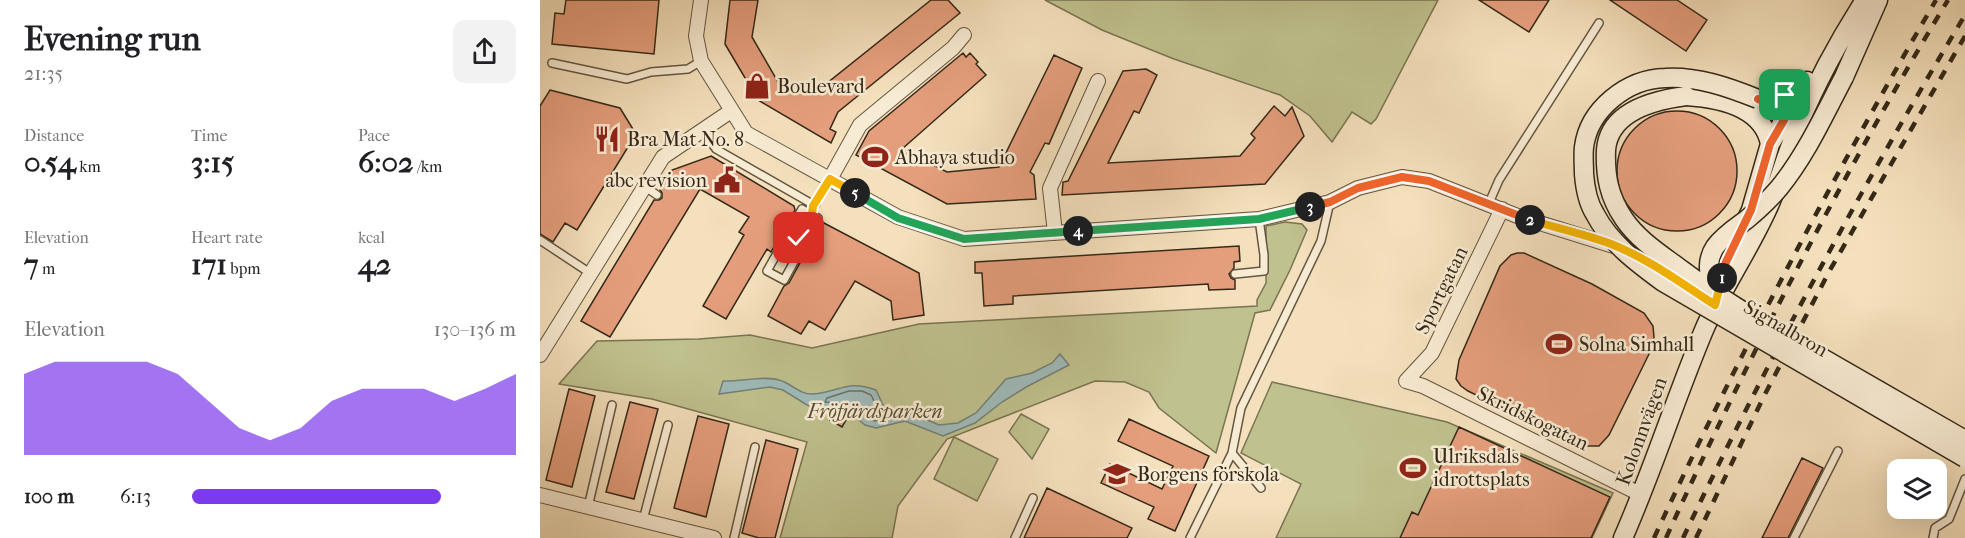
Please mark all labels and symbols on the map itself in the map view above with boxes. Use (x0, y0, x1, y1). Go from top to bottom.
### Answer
pin (1759, 69, 1810, 120)
shop icon: Boulevard (742, 71, 772, 101)
place label: Boulevard (777, 75, 866, 98)
restaurant icon: Bra Mat No. 8 (592, 124, 622, 154)
place label: Bra Mat No. 8 (627, 128, 744, 151)
sports icon: Abhaya studio (860, 142, 890, 172)
place label: Abhaya studio (894, 146, 1015, 169)
public building icon: abc revision (712, 165, 742, 195)
place label: abc revision (605, 169, 707, 192)
pin: 5 (840, 178, 870, 208)
pin: 3 (1295, 192, 1325, 222)
pin: 2 (1515, 205, 1545, 235)
pin (773, 212, 824, 263)
pin: 4 (1063, 216, 1093, 246)
street label: Sportgatan (1410, 242, 1473, 338)
pin: 1 (1707, 263, 1737, 293)
street label: Signalbron (1740, 295, 1832, 362)
sports icon: Solna Simhall (1544, 329, 1574, 359)
place label: Solna Simhall (1579, 333, 1695, 356)
street label: Kolonnvägen (1611, 373, 1672, 489)
street label: Skridskogatan (1473, 382, 1593, 456)
park label: Fröfjärdsparken (807, 400, 942, 423)
place label: Ulriksdals idrottsplats (1433, 445, 1530, 491)
sports icon: Ulriksdals idrottsplats (1398, 453, 1428, 483)
school or university icon: Borgens förskola (1102, 459, 1132, 489)
place label: Borgens förskola (1137, 463, 1280, 486)

